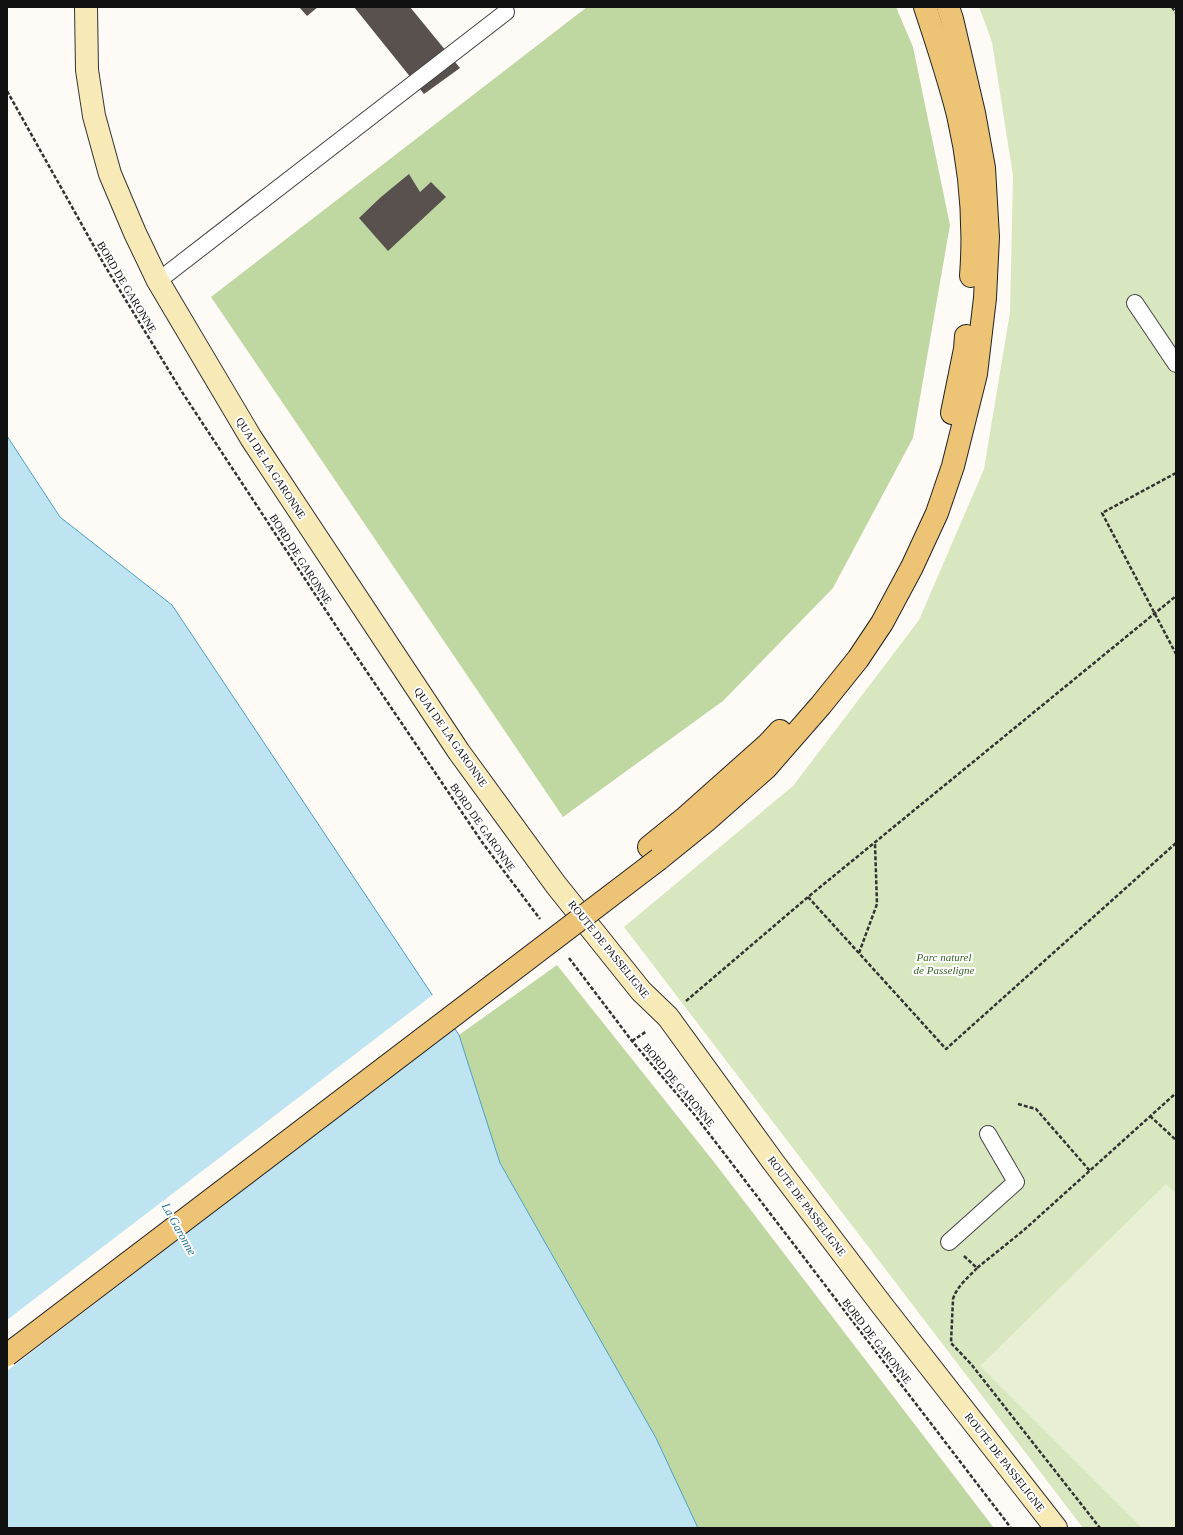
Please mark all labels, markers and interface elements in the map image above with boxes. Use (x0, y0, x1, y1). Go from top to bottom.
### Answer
street label: BORD DE GARONNE (95, 239, 159, 335)
street label: QUAI DE LA GARONNE (234, 415, 308, 521)
street label: BORD DE GARONNE (268, 512, 335, 606)
street label: QUAI DE LA GARONNE (412, 685, 490, 789)
street label: BORD DE GARONNE (448, 781, 518, 873)
street label: ROUTE DE PASSELIGNE (566, 898, 652, 1000)
park label: Parc naturel de Passeligne (914, 951, 975, 976)
street label: BORD DE GARONNE (641, 1041, 717, 1129)
street label: ROUTE DE PASSELIGNE (766, 1154, 849, 1258)
water label: La Garonne (158, 1199, 199, 1258)
street label: BORD DE GARONNE (840, 1296, 914, 1386)
street label: ROUTE DE PASSELIGNE (963, 1410, 1047, 1514)

